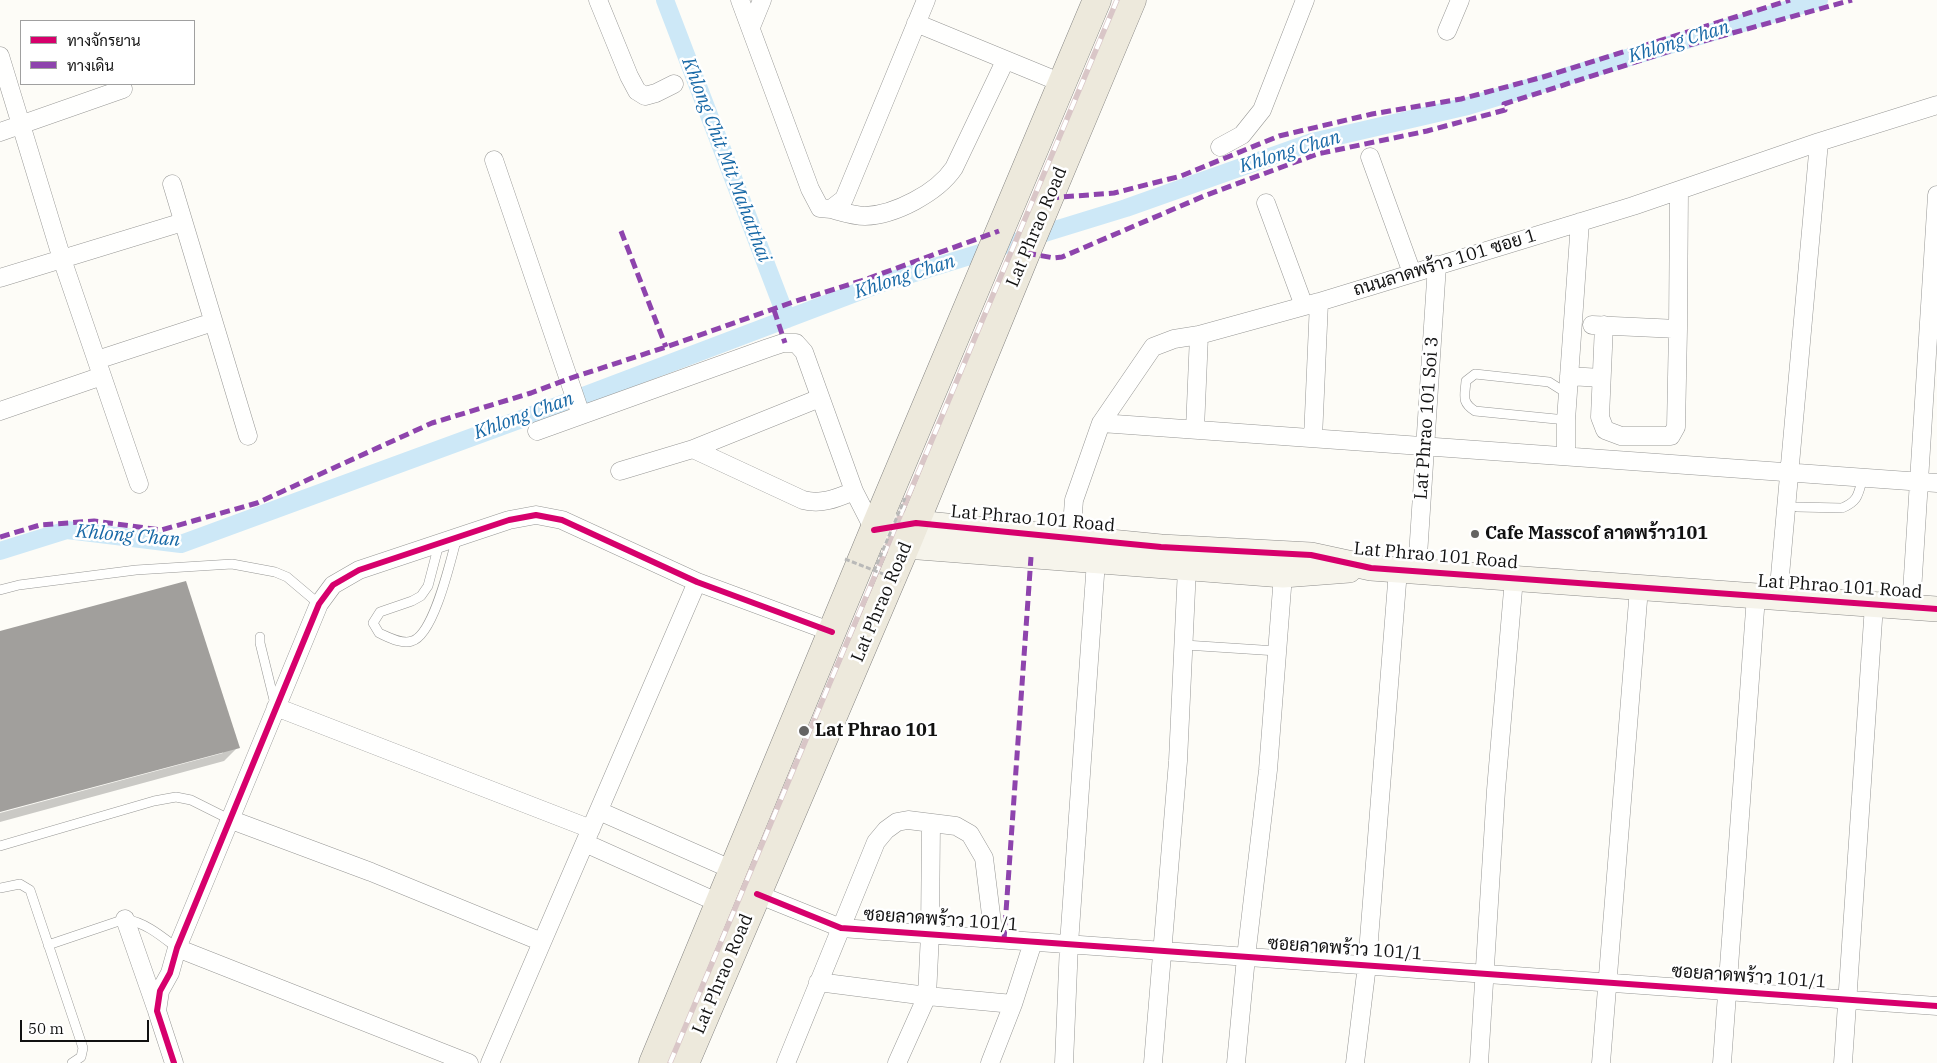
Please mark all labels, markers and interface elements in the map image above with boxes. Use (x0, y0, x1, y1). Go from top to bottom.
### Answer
water label: Khlong Chan (1626, 16, 1732, 68)
legend (20, 20, 195, 85)
text: ทางจักรยาน (67, 31, 141, 50)
water label: Khlong Chit Mit Mahatthai (676, 54, 776, 266)
text: ทางเดิน (67, 56, 114, 75)
water label: Khlong Chan (1237, 126, 1343, 178)
street label: Lat Phrao Road (1002, 164, 1072, 290)
street label: ถนนลาดพร้าว 101 ซอย 1 (1351, 225, 1539, 301)
water label: Khlong Chan (852, 250, 958, 304)
street label: Lat Phrao 101 Soi 3 (1411, 336, 1443, 500)
water label: Khlong Chan (471, 387, 577, 445)
street label: Lat Phrao 101 Road (950, 501, 1116, 537)
water label: Khlong Chan (75, 520, 181, 552)
place label: Cafe Masscof ลาดพร้าว101 (1485, 523, 1708, 545)
marker: Cafe Masscof ลาดพร้าว101 (1469, 528, 1481, 540)
street label: Lat Phrao 101 Road (1353, 538, 1519, 574)
street label: Lat Phrao Road (847, 539, 917, 665)
street label: Lat Phrao 101 Road (1757, 570, 1923, 604)
place label: Lat Phrao 101 (815, 720, 938, 742)
marker: Lat Phrao 101 (797, 724, 811, 738)
street label: ซอยลาดพร้าว 101/1 (863, 904, 1019, 936)
street label: Lat Phrao Road (688, 911, 758, 1037)
street label: ซอยลาดพร้าว 101/1 (1267, 933, 1423, 965)
street label: ซอยลาดพร้าว 101/1 (1671, 961, 1827, 993)
scale bar (22, 1010, 151, 1042)
text: 50 m (28, 1019, 64, 1038)

